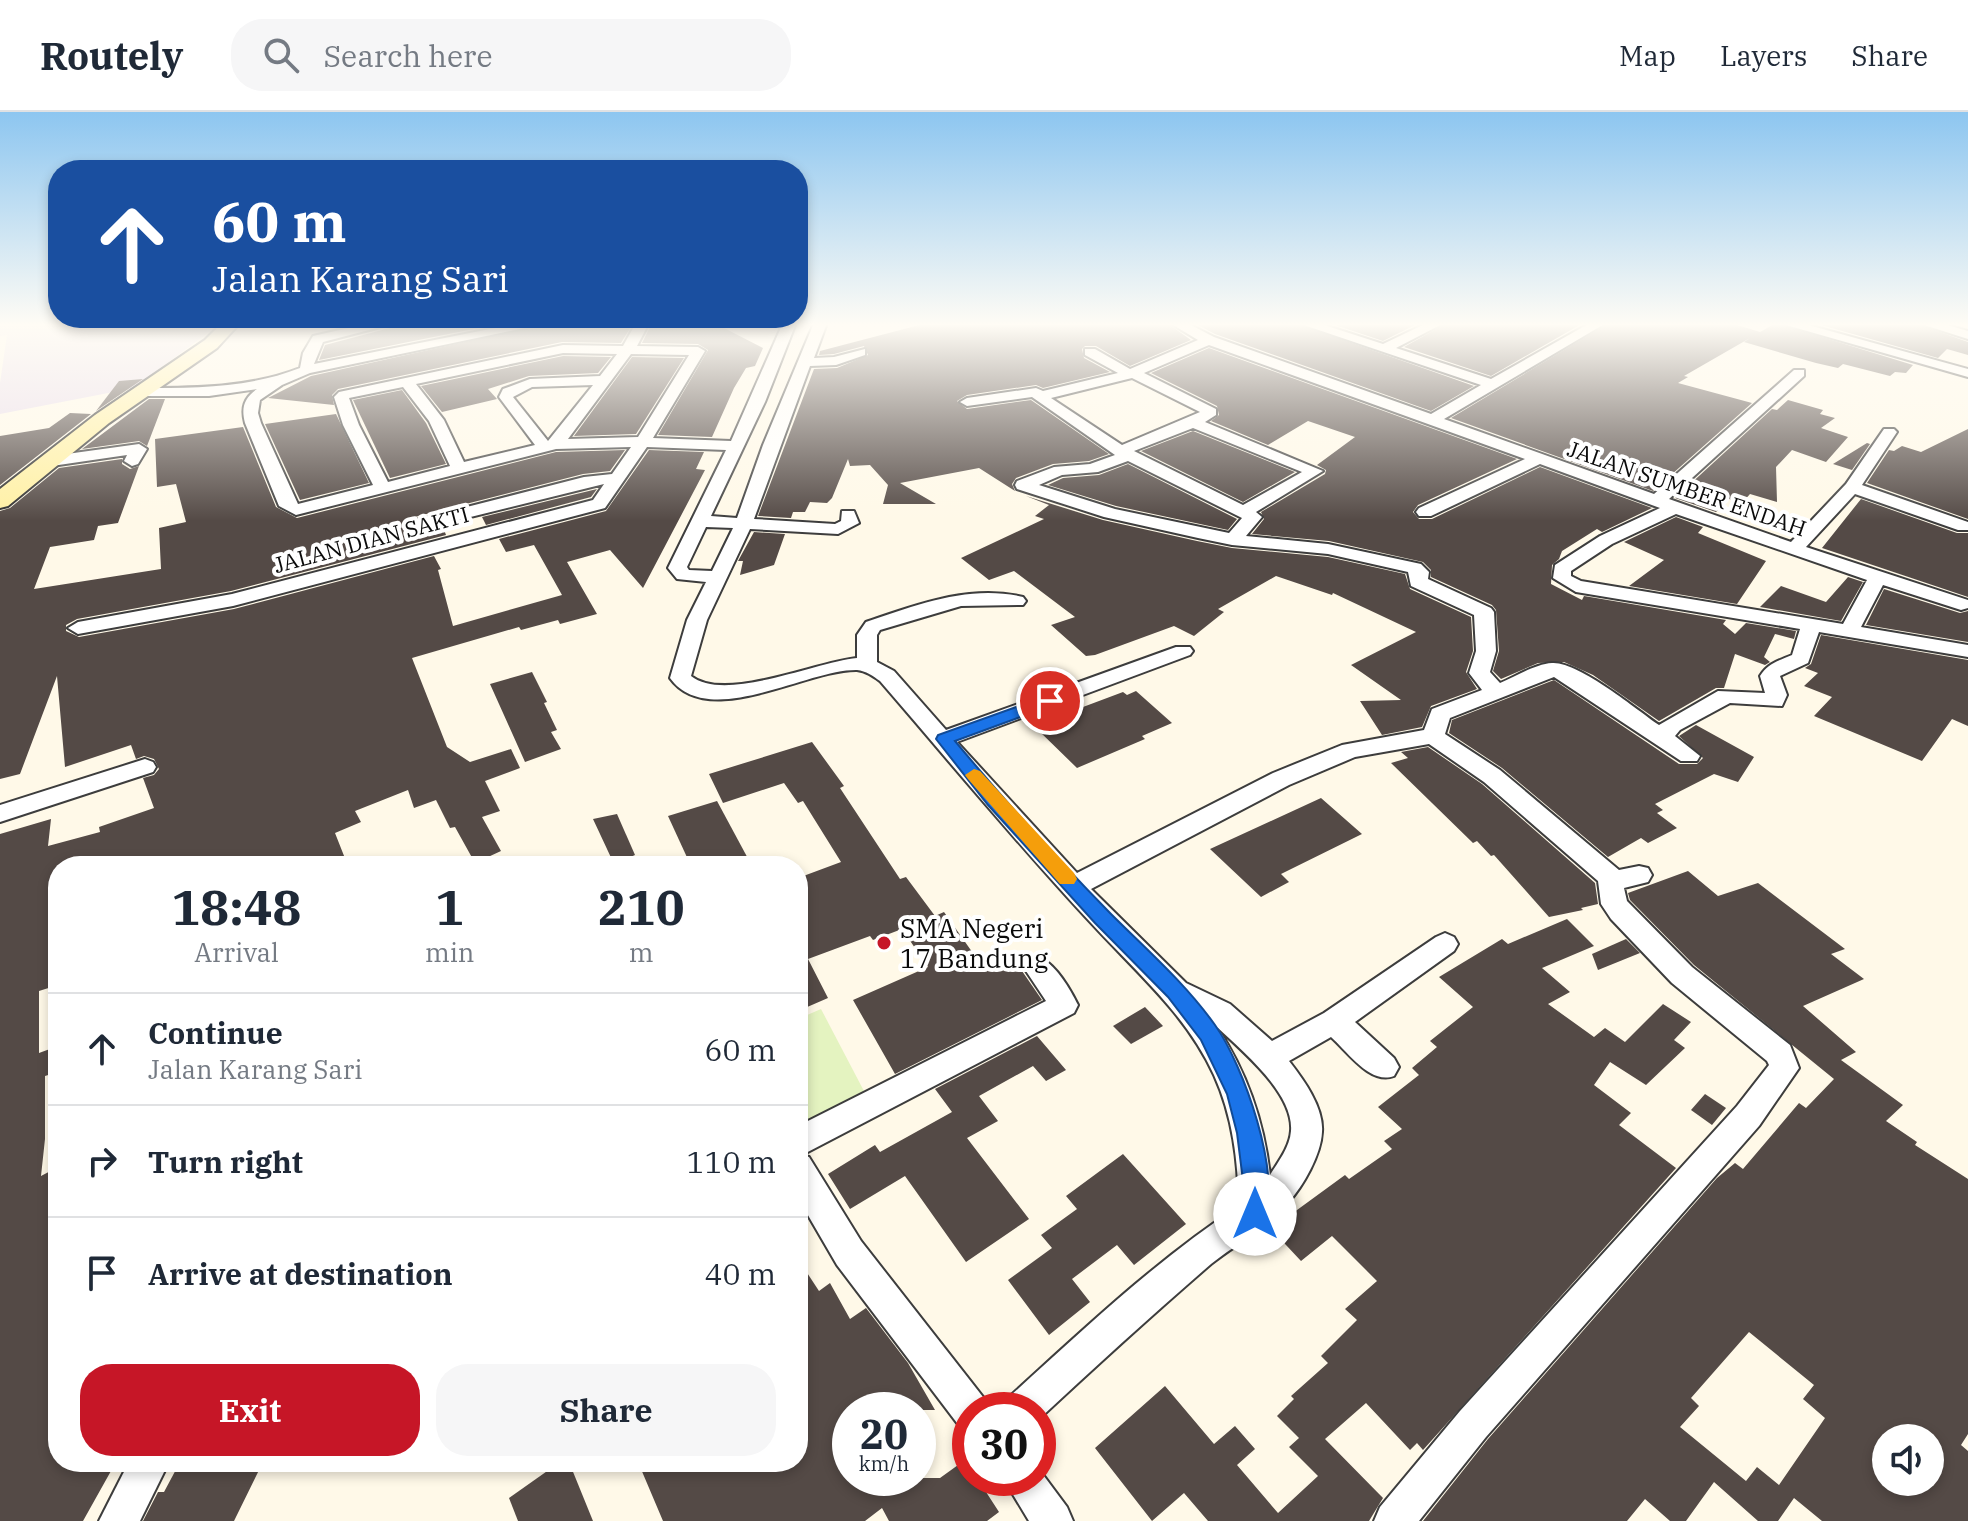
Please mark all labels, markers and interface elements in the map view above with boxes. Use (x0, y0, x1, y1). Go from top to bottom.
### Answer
search box (231, 19, 791, 91)
text: Routely (40, 31, 183, 80)
icon: search (259, 33, 303, 77)
text: Search here (323, 36, 492, 75)
text: Map (1619, 37, 1676, 74)
text: Layers (1720, 37, 1807, 74)
text: Share (1851, 37, 1928, 74)
text: 60 m (212, 185, 347, 257)
icon: ahead (80, 192, 184, 296)
text: Jalan Karang Sari (212, 255, 509, 302)
street label: JALAN SUMBER ENDAH (1564, 433, 1810, 543)
street label: JALAN DIAN SAKTI (270, 499, 472, 579)
pin (1016, 667, 1084, 735)
icon: arrive (1028, 679, 1072, 723)
text: 18:48 (172, 876, 301, 938)
text: 1 (435, 876, 464, 938)
text: 210 (598, 876, 684, 938)
place label: SMA Negeri 17 Bandung (900, 911, 1048, 975)
marker: SMA Negeri 17 Bandung (875, 934, 893, 952)
text: Arrival (194, 935, 279, 969)
text: min (425, 935, 474, 969)
text: m (629, 935, 654, 969)
text: Continue (148, 1013, 283, 1052)
icon: ahead (80, 1027, 124, 1071)
text: 60 m (704, 1030, 776, 1069)
text: Jalan Karang Sari (148, 1052, 362, 1086)
icon: right (80, 1139, 124, 1183)
text: Turn right (148, 1142, 303, 1181)
text: 110 m (686, 1142, 776, 1181)
position arrow (1213, 1172, 1297, 1256)
icon: arrive (80, 1251, 124, 1295)
text: Arrive at destination (148, 1254, 453, 1293)
text: 40 m (704, 1254, 776, 1293)
button: Exit (80, 1364, 420, 1456)
button: Share (436, 1364, 776, 1456)
speed limit sign: 30 (952, 1392, 1056, 1496)
text: 20 (860, 1408, 908, 1460)
map controls (1872, 1424, 1944, 1496)
button: sound (1872, 1424, 1944, 1496)
text: km/h (859, 1450, 909, 1477)

